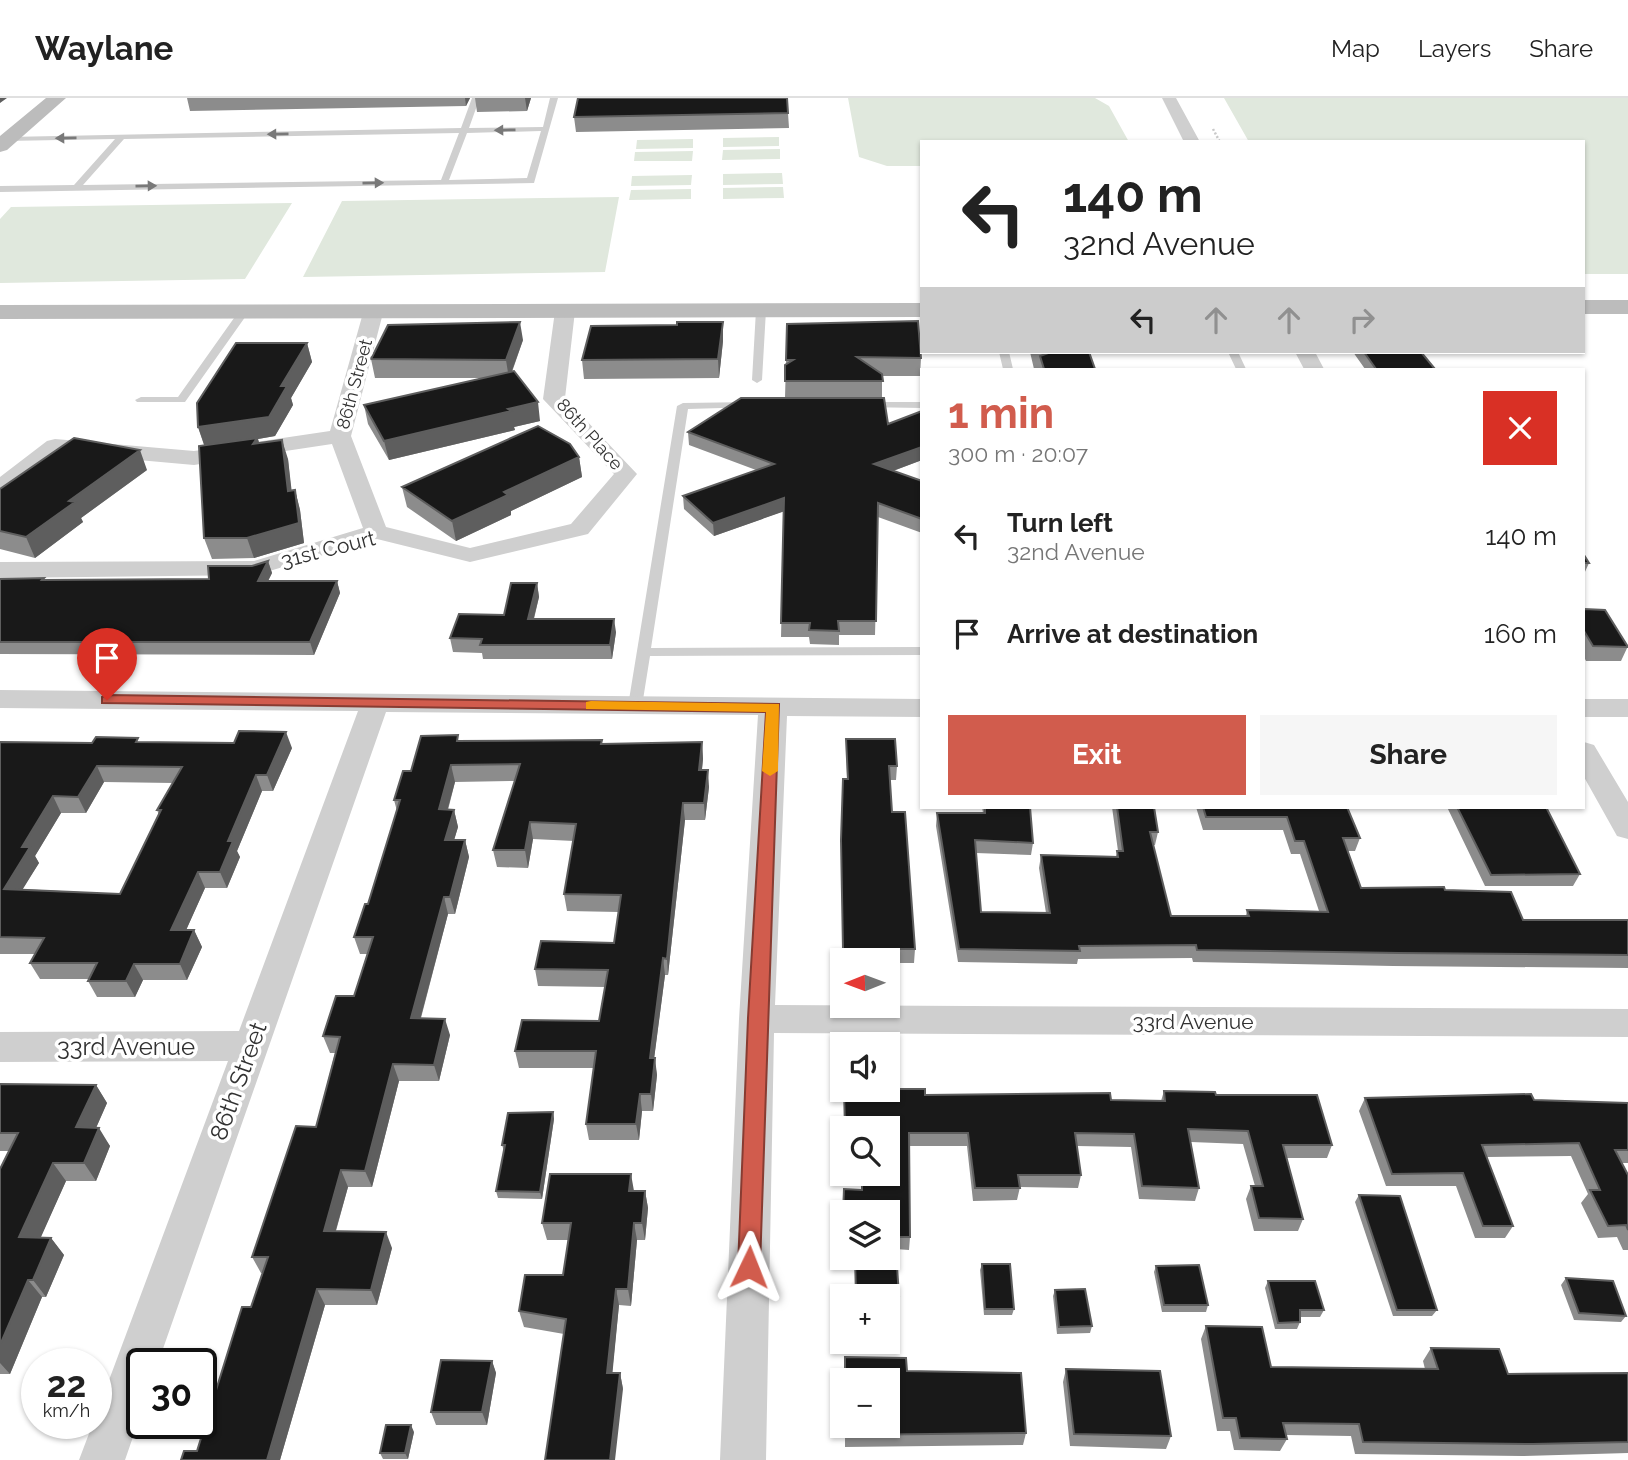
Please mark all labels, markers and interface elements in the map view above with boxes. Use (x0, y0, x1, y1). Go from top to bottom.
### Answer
text: Waylane (35, 29, 173, 68)
text: Map (1331, 34, 1380, 63)
text: Layers (1418, 34, 1491, 63)
text: Share (1529, 34, 1593, 63)
one-way arrow (494, 124, 516, 136)
one-way arrow (266, 128, 288, 140)
one-way arrow (55, 132, 77, 143)
text: 140 m (1063, 166, 1203, 223)
icon: left (948, 168, 1039, 259)
one-way arrow (362, 177, 384, 189)
one-way arrow (135, 180, 157, 192)
text: 32nd Avenue (1063, 225, 1255, 262)
icon: left (1124, 301, 1162, 339)
icon: ahead (1197, 301, 1235, 339)
icon: ahead (1270, 301, 1308, 339)
icon: right (1343, 301, 1381, 339)
street label: 86th Street (332, 337, 376, 431)
text: 1 min (948, 389, 1054, 438)
button: close (1483, 391, 1557, 465)
street label: 86th Place (552, 394, 628, 474)
text: 300 m · 20:07 (948, 440, 1088, 467)
text: Turn left (1007, 508, 1113, 538)
icon: left (948, 517, 986, 555)
text: 140 m (1485, 521, 1557, 551)
street label: 31st Court (278, 525, 378, 573)
text: 32nd Avenue (1007, 538, 1145, 565)
icon: arrive (948, 615, 986, 653)
text: Arrive at destination (1007, 619, 1258, 649)
text: 160 m (1484, 619, 1557, 649)
pin (77, 628, 137, 700)
icon: arrive (88, 639, 126, 677)
button: Exit (948, 715, 1246, 795)
button: Share (1260, 715, 1557, 795)
north arrow (830, 948, 900, 1018)
map controls (830, 948, 900, 1438)
street label: 33rd Avenue (1133, 1009, 1253, 1034)
street label: 86th Street (203, 1018, 273, 1144)
street label: 33rd Avenue (57, 1032, 195, 1061)
button: sound (830, 1032, 900, 1102)
button: search (830, 1116, 900, 1186)
button: layers (830, 1200, 900, 1270)
position arrow (712, 1230, 786, 1304)
button: + (830, 1284, 900, 1354)
speed limit sign: 30 (126, 1348, 217, 1439)
text: 22 (47, 1364, 86, 1405)
button: − (830, 1368, 900, 1438)
text: km/h (43, 1400, 90, 1421)

